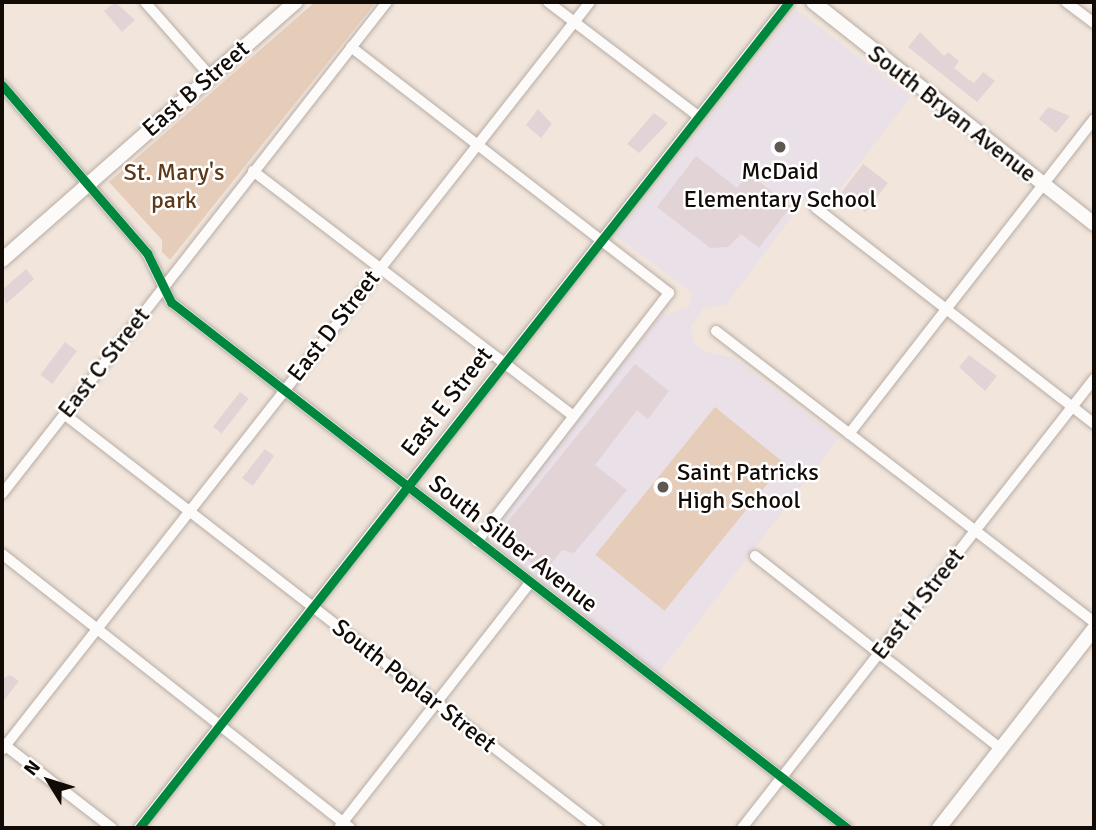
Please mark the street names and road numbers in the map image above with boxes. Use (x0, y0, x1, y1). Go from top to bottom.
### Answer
street label: East B Street (137, 35, 255, 143)
street label: South Bryan Avenue (862, 39, 1042, 189)
street label: East D Street (282, 265, 386, 387)
street label: East C Street (52, 302, 156, 424)
street label: East E Street (395, 341, 499, 463)
street label: South Silber Avenue (423, 469, 603, 619)
street label: East H Street (865, 542, 971, 666)
street label: South Poplar Street (326, 613, 502, 759)

